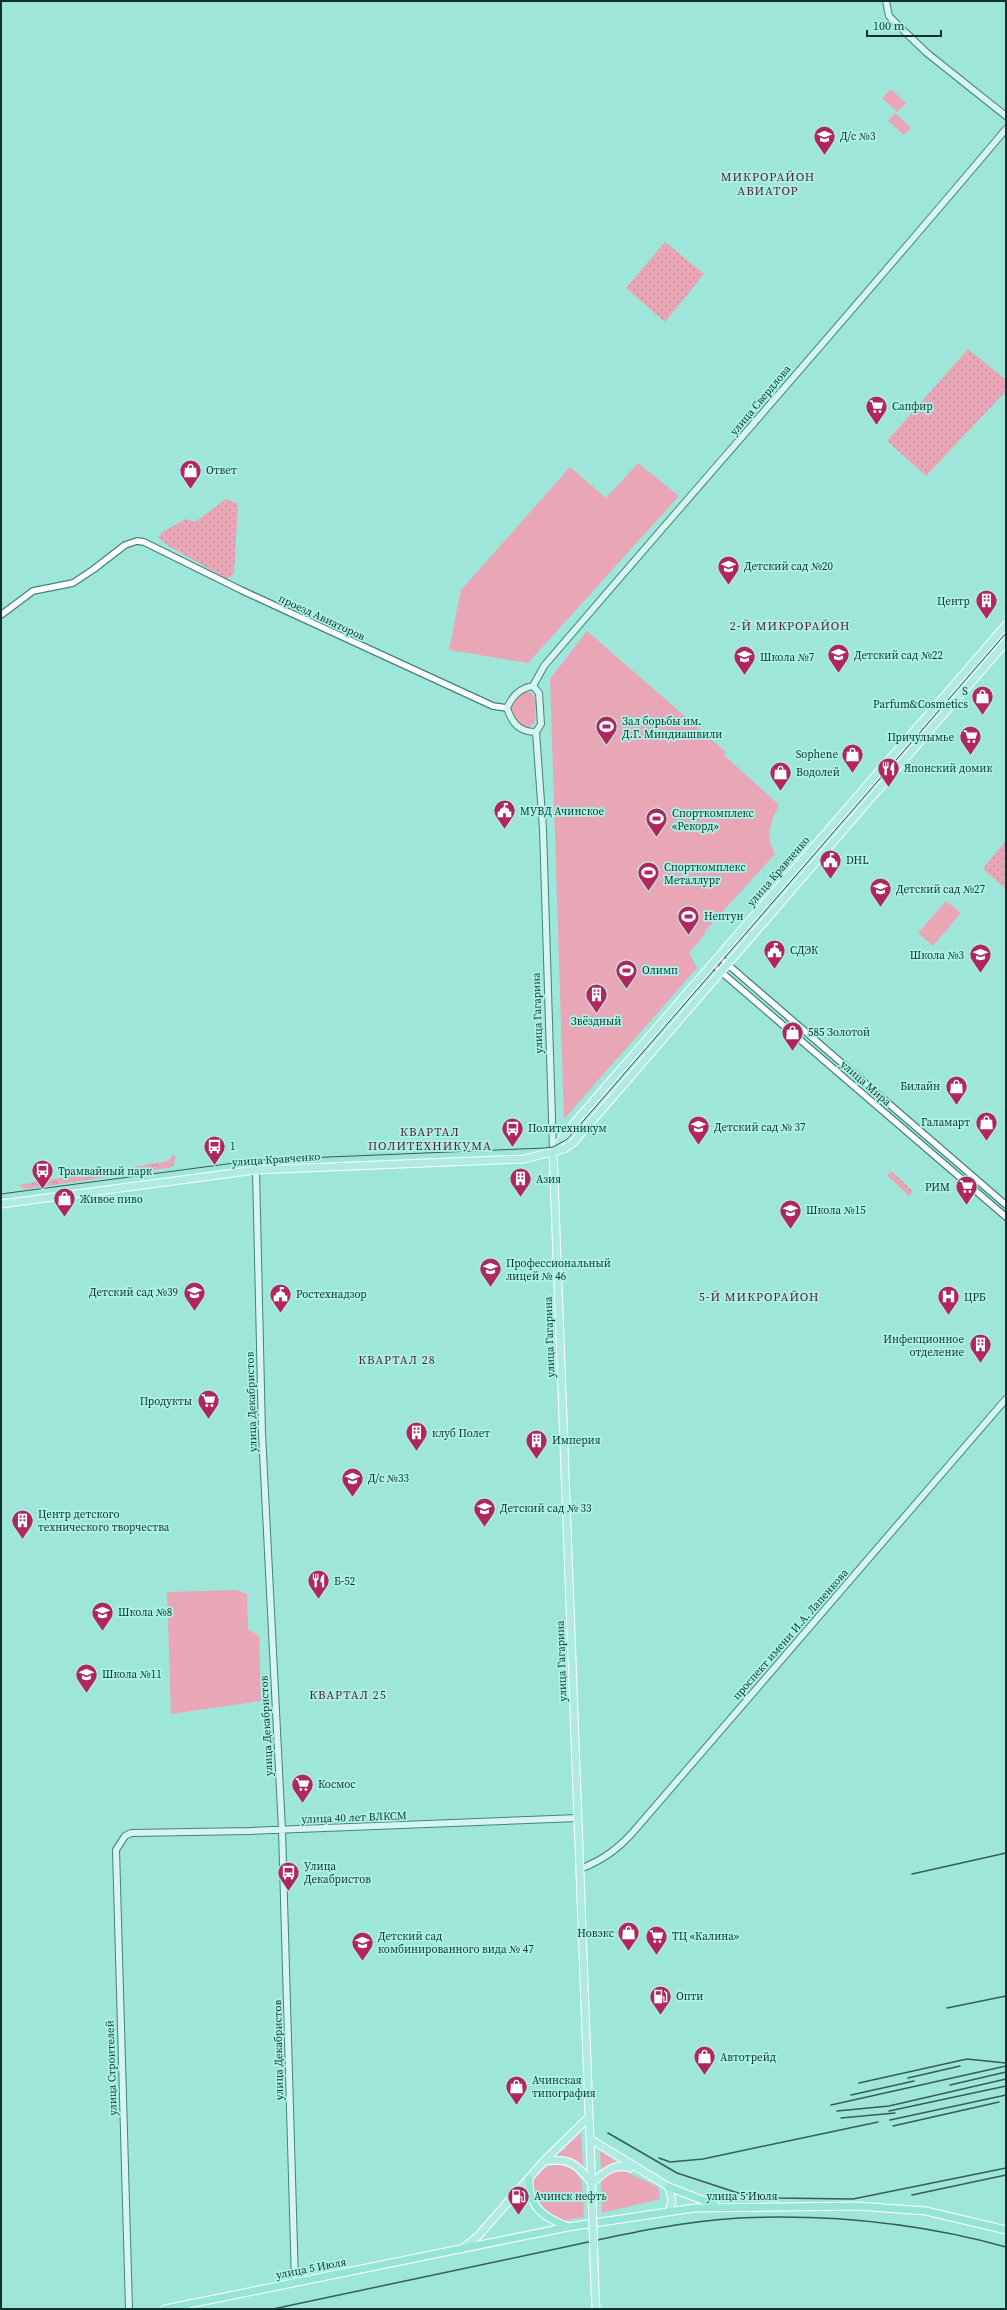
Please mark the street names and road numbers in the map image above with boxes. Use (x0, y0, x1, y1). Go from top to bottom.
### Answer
street label: улица Свердлова (727, 362, 795, 439)
street label: проезд Авиаторов (276, 591, 368, 644)
street label: улица Кравченко (744, 833, 813, 910)
street label: улица Гагарина (529, 972, 546, 1054)
street label: улица Мира (837, 1057, 894, 1110)
street label: улица Кравченко (231, 1149, 321, 1170)
street label: улица Гагарина (541, 1296, 558, 1378)
street label: улица Декабристов (242, 1351, 261, 1452)
street label: проспект имени И.А. Лапенкова (729, 1565, 852, 1703)
street label: улица Гагарина (553, 1620, 570, 1702)
street label: улица Декабристов (256, 1675, 277, 1777)
street label: улица 40 лет ВЛКСМ (301, 1808, 407, 1827)
street label: улица Декабристов (270, 1999, 287, 2100)
street label: улица Строителей (102, 2020, 121, 2116)
street label: улица 5 Июля (706, 2189, 778, 2204)
street label: улица 5 Июля (275, 2254, 348, 2283)

